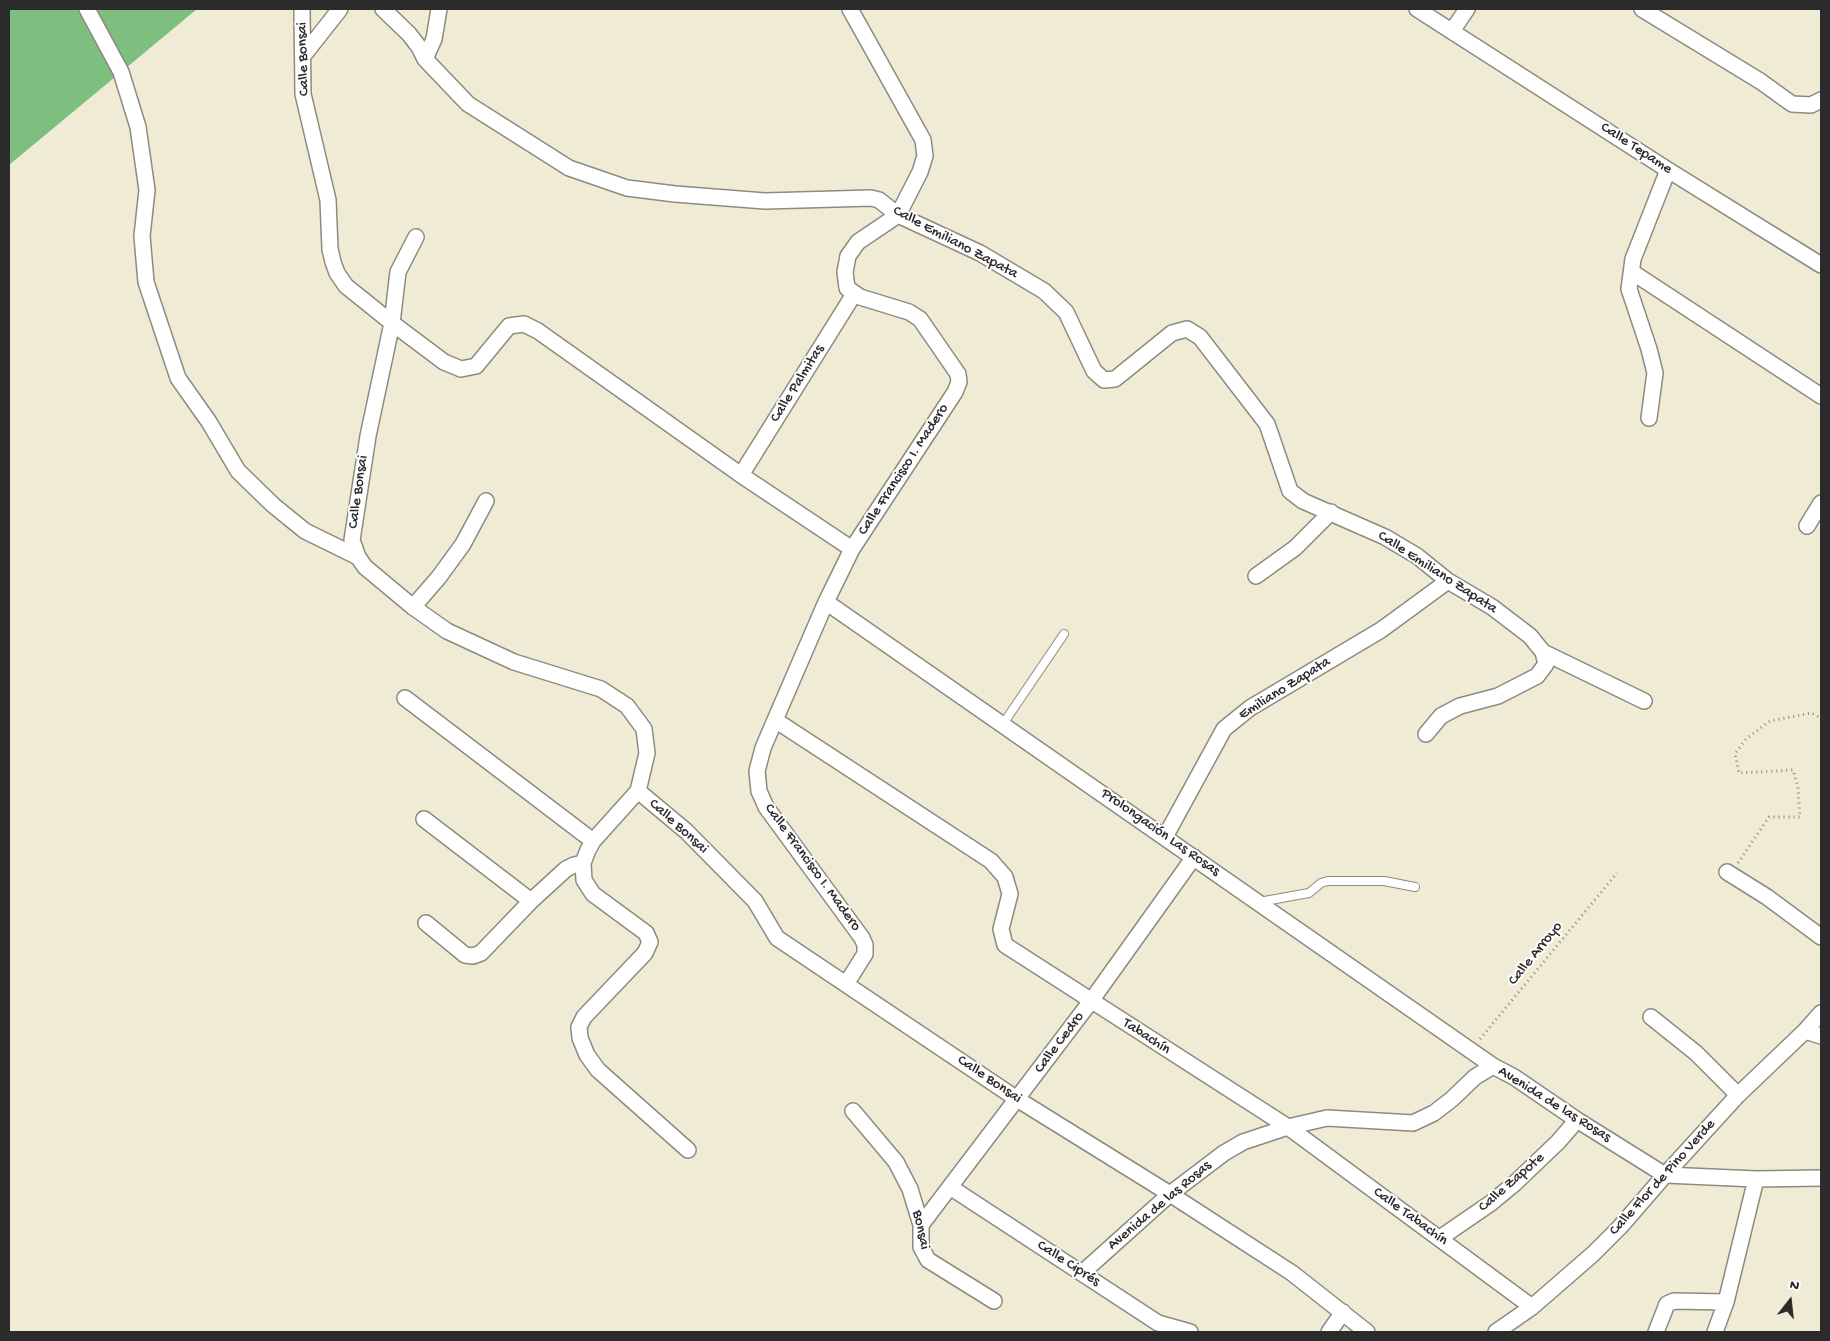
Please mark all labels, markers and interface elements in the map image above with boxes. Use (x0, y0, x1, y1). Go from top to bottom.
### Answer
street label: Calle Bonsai (294, 22, 314, 96)
street label: Calle Tepame (1597, 119, 1675, 179)
street label: Calle Emiliano Zapata (889, 202, 1021, 284)
street label: Calle Palmitas (767, 342, 829, 426)
street label: Calle Francisco I. Madero (855, 401, 953, 539)
street label: Calle Bonsai (345, 454, 373, 530)
street label: Calle Emiliano Zapata (1374, 528, 1500, 618)
street label: Emiliano Zapata (1236, 654, 1334, 724)
street label: Prolongación Las Rosas (1097, 785, 1223, 881)
street label: Calle Bonsai (644, 796, 712, 858)
street label: Calle Francisco I. Madero (760, 801, 864, 935)
street label: Calle Arroyo (1505, 919, 1567, 989)
street label: Calle Cedro (1031, 1009, 1089, 1077)
street label: Tabachín (1119, 1015, 1173, 1059)
street label: Calle Bonsai (953, 1052, 1025, 1108)
street label: Avenida de las Rosas (1494, 1063, 1614, 1147)
street label: Calle Flor de Pino Verde (1606, 1116, 1720, 1240)
street label: Calle Zapote (1475, 1149, 1549, 1217)
street label: Avenida de las Rosas (1104, 1157, 1216, 1255)
street label: Calle Tabachín (1369, 1184, 1451, 1250)
street label: Bonsai (907, 1209, 933, 1251)
street label: Calle Ciprés (1033, 1237, 1103, 1291)
north arrow (1765, 1276, 1815, 1326)
text: N (1788, 1277, 1801, 1296)

